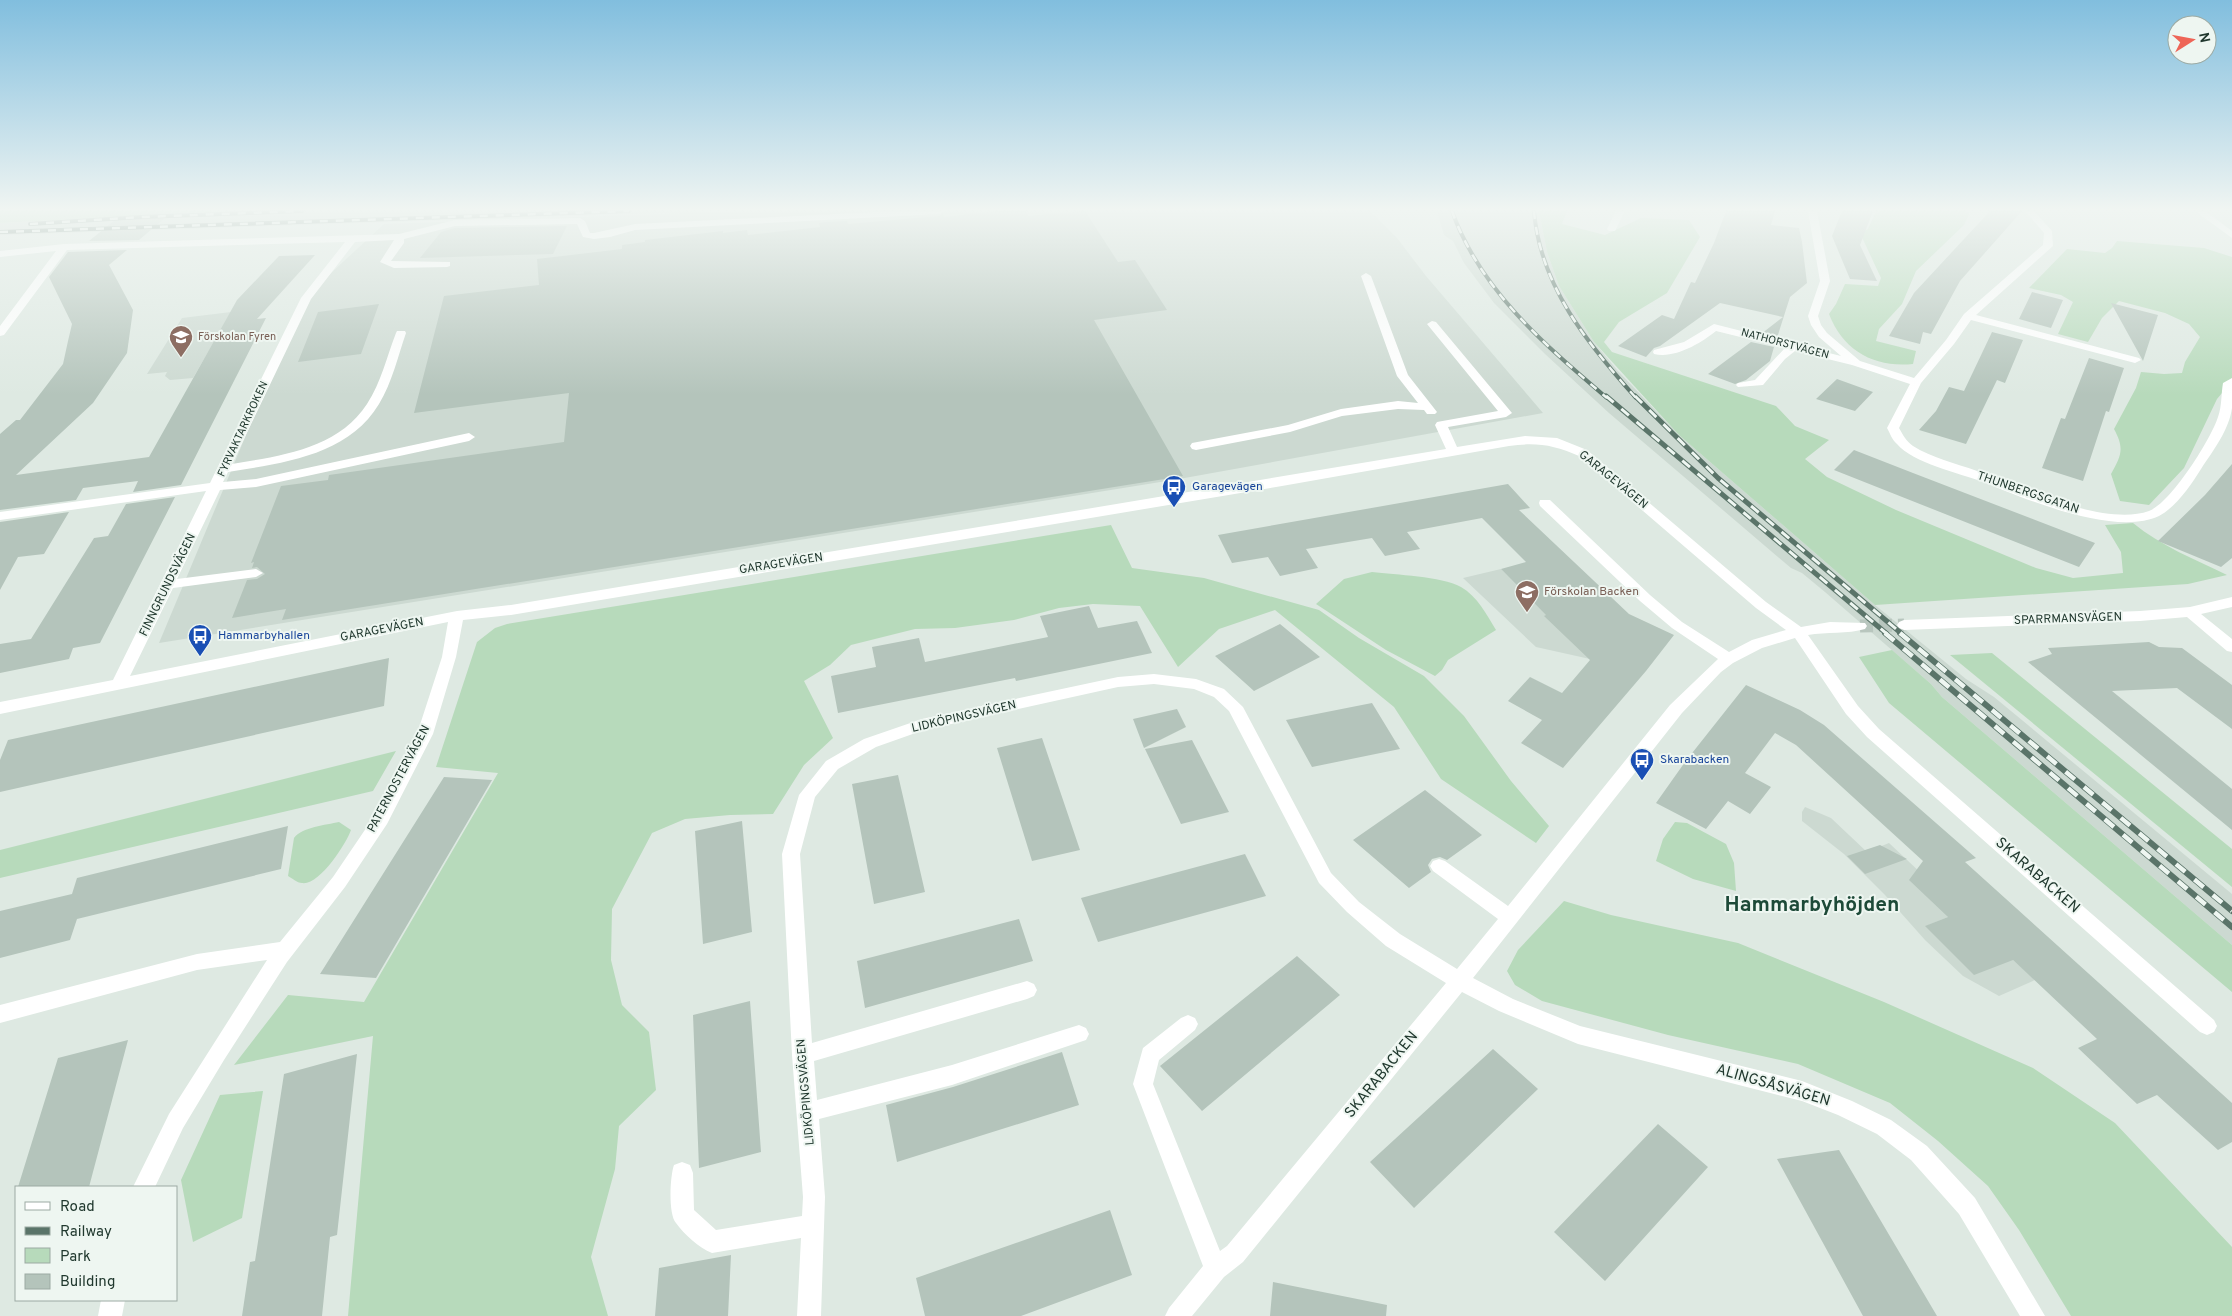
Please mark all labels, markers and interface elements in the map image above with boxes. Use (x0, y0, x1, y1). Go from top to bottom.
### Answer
north arrow (2167, 15, 2217, 65)
text: N (2194, 31, 2213, 44)
school or university icon: Förskolan Fyren (168, 324, 194, 358)
street label: NATHORSTVÄGEN (1739, 325, 1831, 362)
place label: Förskolan Fyren (198, 330, 276, 344)
street label: FYRVAKTARKROKEN (215, 379, 271, 479)
street label: GARAGEVÄGEN (1575, 447, 1651, 513)
street label: THUNBERGSGATAN (1975, 468, 2081, 518)
bus stop icon: Garagevägen (1161, 474, 1187, 508)
place label: Garagevägen (1192, 479, 1263, 495)
street label: FINNGRUNDSVÄGEN (136, 531, 200, 639)
street label: GARAGEVÄGEN (738, 549, 824, 579)
school or university icon: Förskolan Backen (1514, 579, 1540, 613)
place label: Förskolan Backen (1544, 584, 1639, 600)
street label: SPARRMANSVÄGEN (2014, 609, 2122, 629)
street label: GARAGEVÄGEN (339, 614, 425, 646)
bus stop icon: Hammarbyhallen (187, 623, 213, 657)
place label: Hammarbyhallen (218, 628, 310, 644)
street label: LIDKÖPINGSVÄGEN (910, 697, 1018, 737)
street label: PATERNOSTERVÄGEN (364, 723, 434, 835)
bus stop icon: Skarabacken (1629, 747, 1655, 781)
place label: Skarabacken (1660, 752, 1729, 768)
street label: SKARABACKEN (1991, 834, 2083, 918)
district label: Hammarbyhöjden (1725, 892, 1900, 919)
street label: SKARABACKEN (1341, 1028, 1423, 1122)
street label: LIDKÖPINGSVÄGEN (793, 1038, 819, 1146)
street label: ALINGSÅSVÄGEN (1714, 1060, 1833, 1111)
legend (15, 1186, 178, 1301)
text: Road (60, 1198, 95, 1217)
text: Railway (60, 1223, 112, 1242)
text: Park (60, 1248, 91, 1267)
text: Building (60, 1273, 115, 1292)

